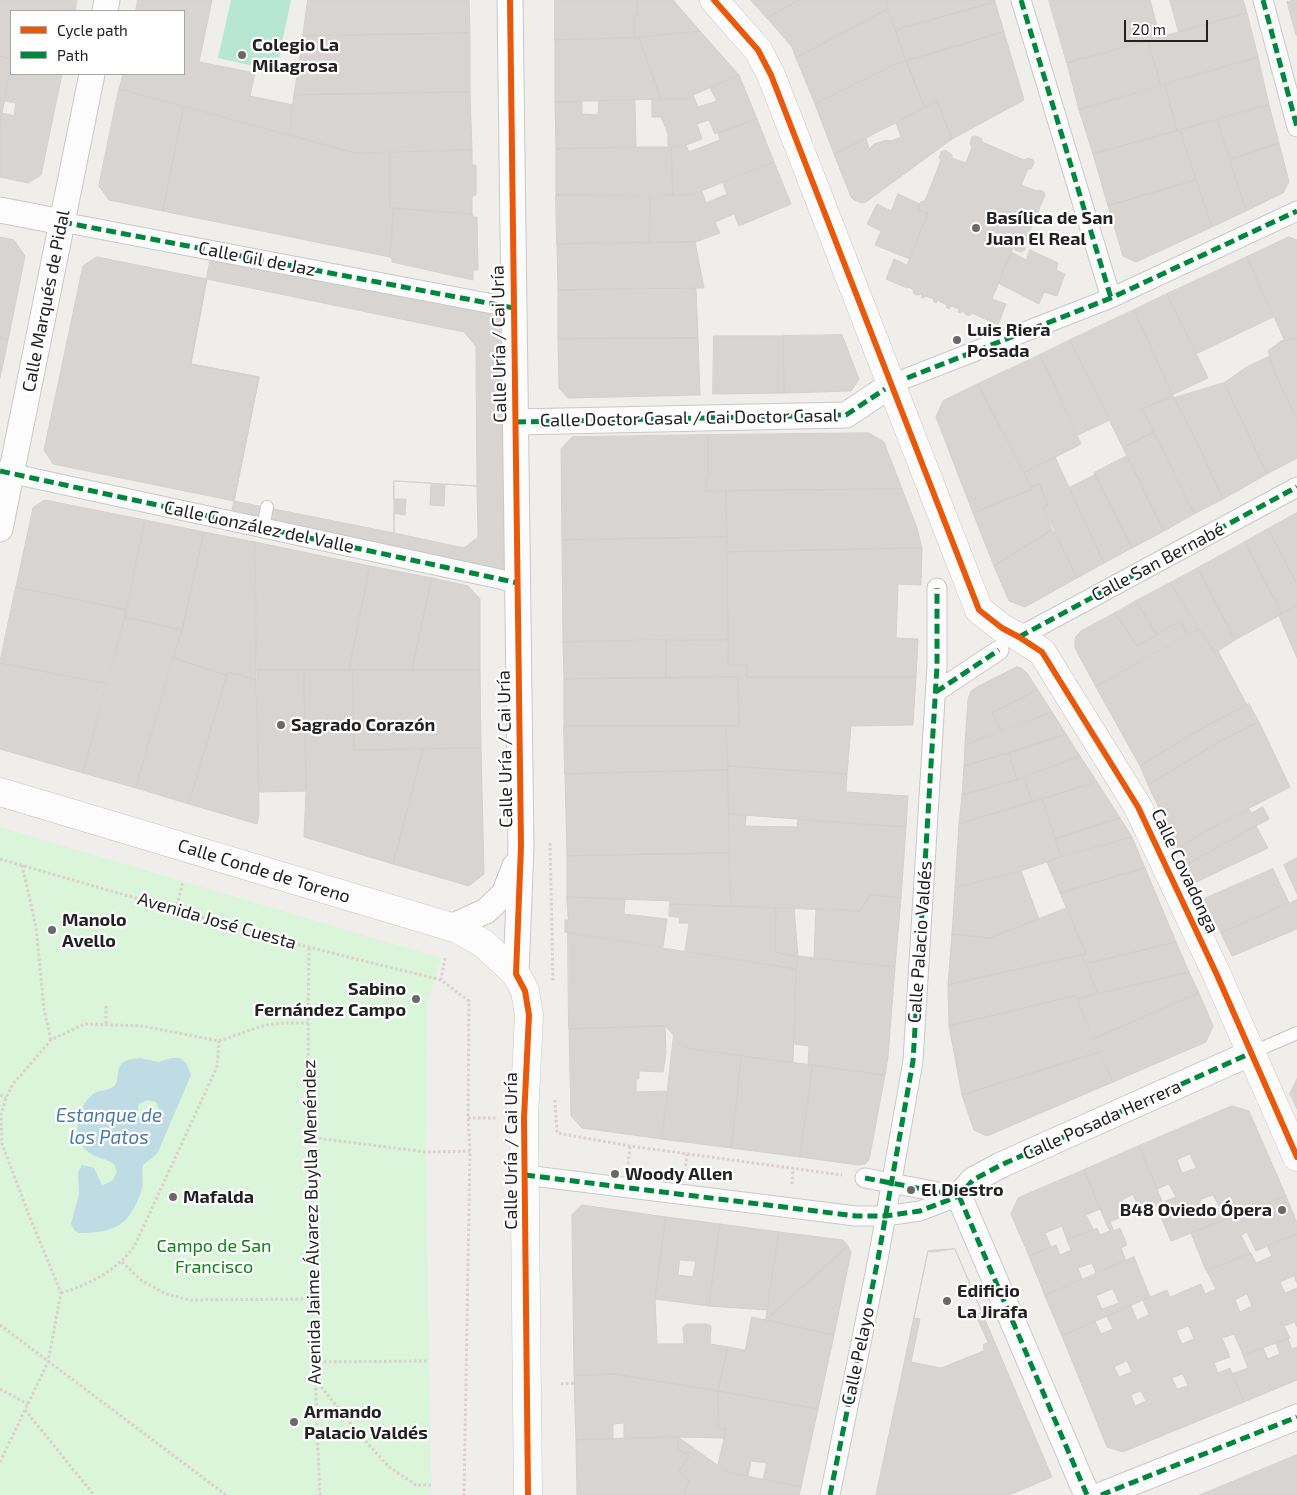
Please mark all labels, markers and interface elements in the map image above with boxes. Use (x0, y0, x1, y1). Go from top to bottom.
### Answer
legend (10, 10, 185, 75)
scale bar (1127, 10, 1211, 42)
text: 20 m (1132, 20, 1166, 38)
text: Cycle path (57, 21, 128, 39)
place label: Colegio La Milagrosa (252, 34, 339, 76)
text: Path (57, 46, 88, 64)
marker: Colegio La Milagrosa (236, 49, 248, 61)
place label: Basílica de San Juan El Real (986, 207, 1113, 250)
street label: Calle Marqués de Pidal (18, 208, 74, 394)
marker: Basílica de San Juan El Real (970, 222, 982, 234)
street label: Calle Gil de Jaz (197, 237, 317, 281)
street label: Calle Uría / Cai Uría (487, 265, 511, 423)
place label: Luis Riera Posada (967, 319, 1050, 362)
marker: Luis Riera Posada (951, 334, 963, 346)
street label: Calle Doctor Casal / Cai Doctor Casal (540, 405, 838, 431)
street label: Calle González del Valle (162, 496, 356, 558)
street label: Calle San Bernabé (1088, 518, 1228, 606)
street label: Calle Uría / Cai Uría (493, 670, 517, 828)
place label: Sagrado Corazón (291, 714, 435, 736)
marker: Sagrado Corazón (275, 719, 287, 731)
street label: Calle Covadonga (1147, 805, 1223, 937)
street label: Calle Conde de Toreno (175, 834, 353, 908)
street label: Calle Palacio Valdés (904, 860, 936, 1024)
street label: Avenida José Cuesta (135, 888, 299, 954)
place label: Manolo Avello (62, 909, 127, 952)
marker: Manolo Avello (46, 924, 58, 936)
place label: Sabino Fernández Campo (254, 978, 406, 1021)
marker: Sabino Fernández Campo (410, 993, 422, 1005)
street label: Avenida Jaime Álvarez Buylla Menéndez (298, 1059, 326, 1385)
street label: Calle Uría / Cai Uría (500, 1072, 522, 1230)
street label: Calle Posada Herrera (1019, 1075, 1185, 1165)
water label: Estanque de los Patos (56, 1105, 162, 1149)
place label: Woody Allen (625, 1163, 733, 1185)
marker: Woody Allen (609, 1168, 621, 1180)
place label: El Diestro (921, 1179, 1004, 1201)
marker: El Diestro (905, 1184, 917, 1196)
place label: Mafalda (183, 1186, 254, 1208)
marker: Mafalda (167, 1191, 179, 1203)
place label: B48 Oviedo Ópera (1120, 1199, 1272, 1221)
marker: B48 Oviedo Ópera (1276, 1204, 1288, 1216)
park label: Campo de San Francisco (156, 1235, 272, 1278)
place label: Edificio La Jirafa (957, 1280, 1028, 1322)
marker: Edificio La Jirafa (941, 1295, 953, 1307)
street label: Calle Pelayo (837, 1305, 879, 1407)
place label: Armando Palacio Valdés (304, 1401, 428, 1444)
marker: Armando Palacio Valdés (288, 1416, 300, 1428)

